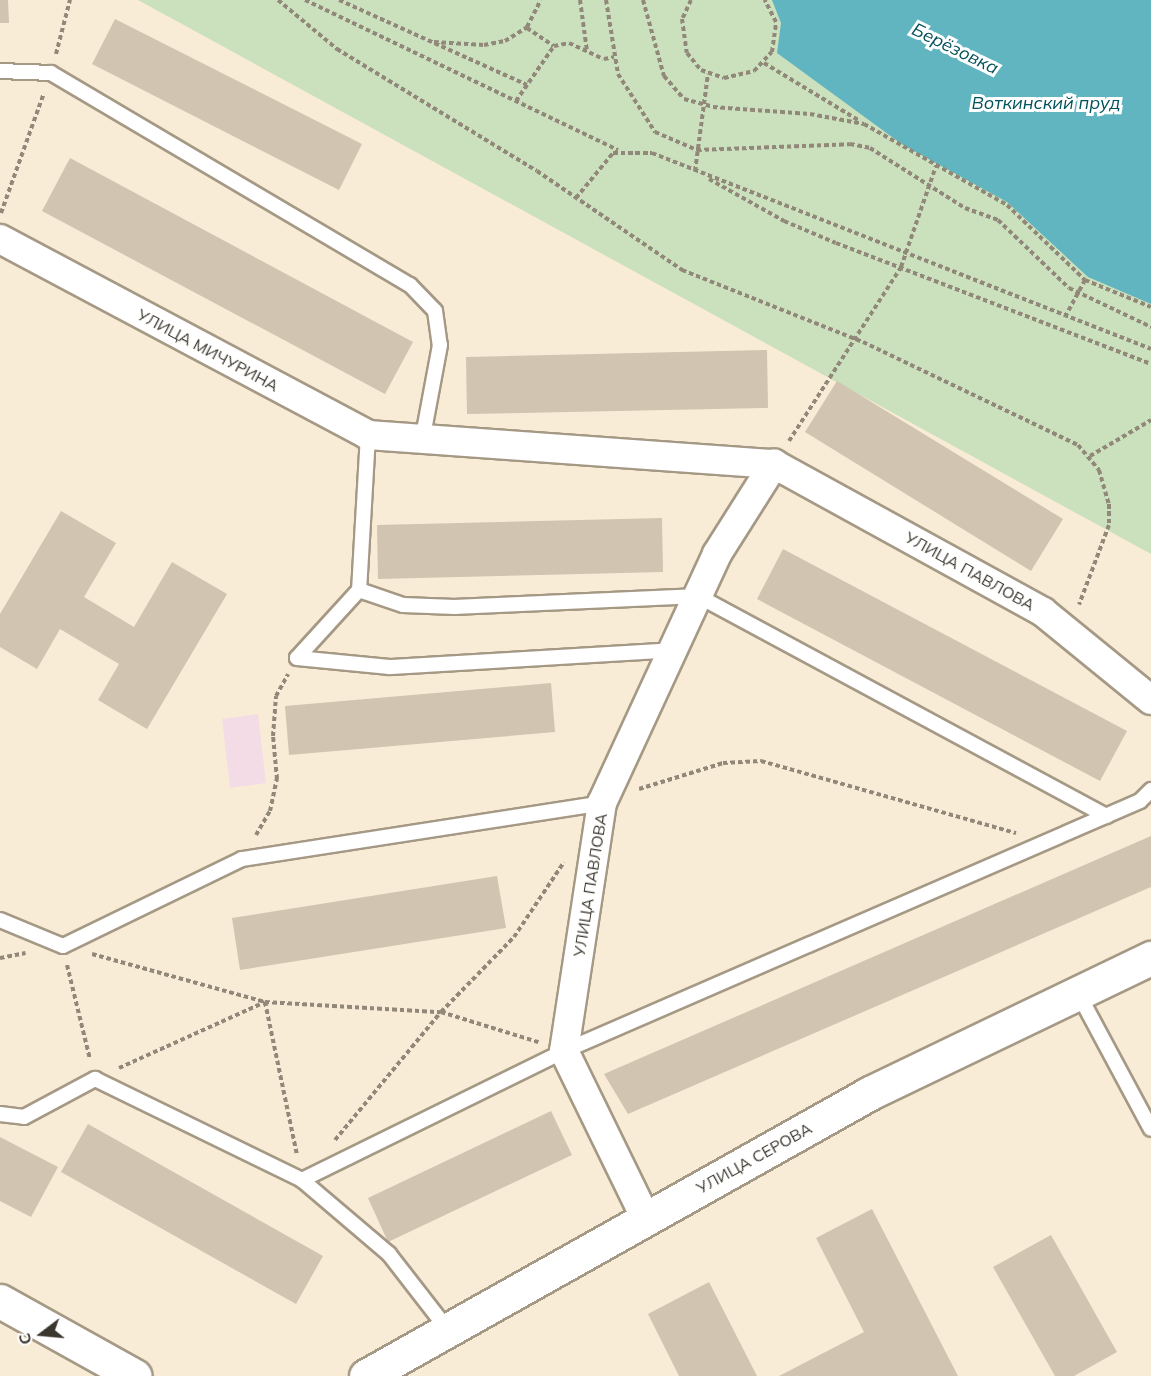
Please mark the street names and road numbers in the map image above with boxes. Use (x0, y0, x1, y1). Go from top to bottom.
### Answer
street label: УЛИЦА МИЧУРИНА (134, 305, 282, 395)
street label: УЛИЦА ПАВЛОВА (902, 527, 1038, 615)
street label: УЛИЦА ПАВЛОВА (569, 812, 611, 958)
street label: УЛИЦА СЕРОВА (693, 1118, 815, 1198)

